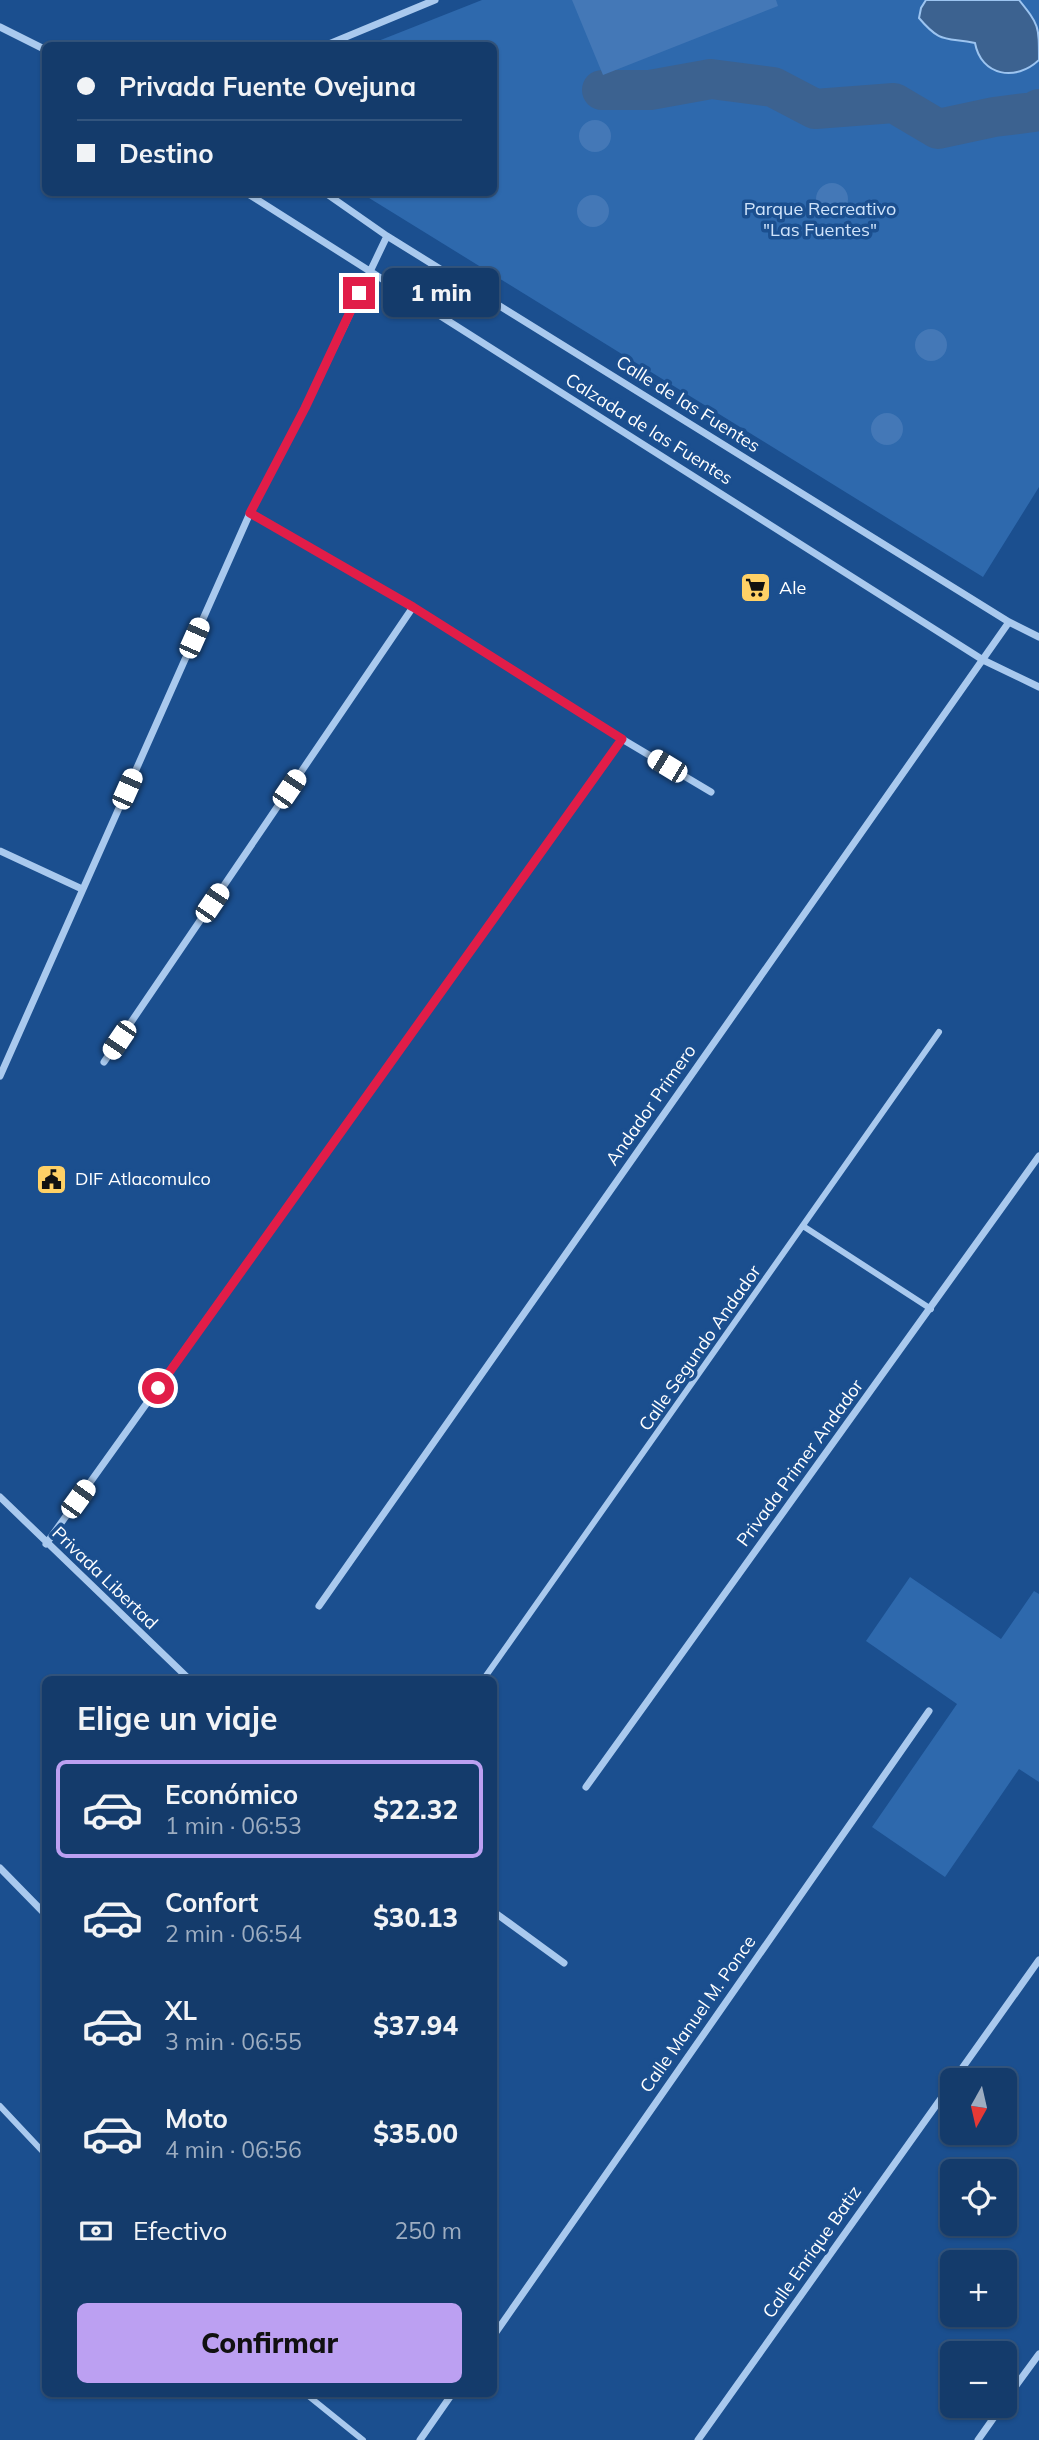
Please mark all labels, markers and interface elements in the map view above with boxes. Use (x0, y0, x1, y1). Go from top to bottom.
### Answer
text: Privada Fuente Ovejuna (119, 70, 416, 103)
text: Destino (119, 137, 214, 170)
park label: Parque Recreativo "Las Fuentes" (744, 197, 896, 241)
callout: 1 min (384, 268, 499, 318)
route end (343, 277, 375, 309)
text: 1 min (410, 278, 472, 307)
street label: Calle de las Fuentes (612, 350, 765, 457)
street label: Calzada de las Fuentes (561, 368, 737, 490)
supermarket icon: Ale (739, 571, 773, 605)
place label: Ale (779, 576, 806, 599)
car (176, 615, 213, 661)
car (644, 746, 691, 786)
car (109, 766, 146, 812)
car (269, 766, 310, 812)
car (192, 880, 233, 926)
car (99, 1017, 140, 1063)
street label: Andador Primero (600, 1040, 701, 1170)
public building icon: DIF Atlacomulco (35, 1162, 69, 1196)
place label: DIF Atlacomulco (75, 1167, 211, 1190)
street label: Calle Segundo Andador (634, 1260, 766, 1435)
route start (142, 1372, 174, 1404)
street label: Privada Primer Andador (731, 1374, 868, 1551)
car (58, 1476, 99, 1522)
street label: Privada Libertad (48, 1521, 163, 1634)
text: Elige un viaje (77, 1698, 278, 1738)
icon: car (81, 1778, 144, 1841)
text: Económico (165, 1778, 298, 1811)
text: $22.32 (373, 1793, 458, 1826)
text: 1 min · 06:53 (165, 1811, 302, 1840)
icon: car (81, 1886, 144, 1949)
text: Confort (165, 1886, 258, 1919)
text: $30.13 (373, 1901, 458, 1934)
text: 2 min · 06:54 (165, 1919, 302, 1948)
street label: Calle Manuel M. Ponce (635, 1931, 761, 2097)
icon: car (81, 1994, 144, 2057)
text: XL (165, 1994, 197, 2027)
text: $37.94 (373, 2009, 458, 2042)
text: 3 min · 06:55 (165, 2027, 302, 2056)
north arrow (940, 2068, 1017, 2146)
map controls (940, 2068, 1017, 2418)
icon: car (81, 2102, 144, 2165)
text: Moto (165, 2102, 228, 2135)
text: $35.00 (373, 2117, 458, 2150)
text: 4 min · 06:56 (165, 2135, 302, 2164)
button: locate (940, 2159, 1017, 2236)
street label: Calle Enrique Batiz (757, 2181, 866, 2322)
icon: cash (77, 2212, 115, 2250)
text: Efectivo (133, 2214, 227, 2247)
text: 250 m (394, 2216, 462, 2245)
button: + (940, 2250, 1017, 2327)
button: Confirmar (77, 2303, 462, 2383)
button: − (940, 2341, 1017, 2418)

